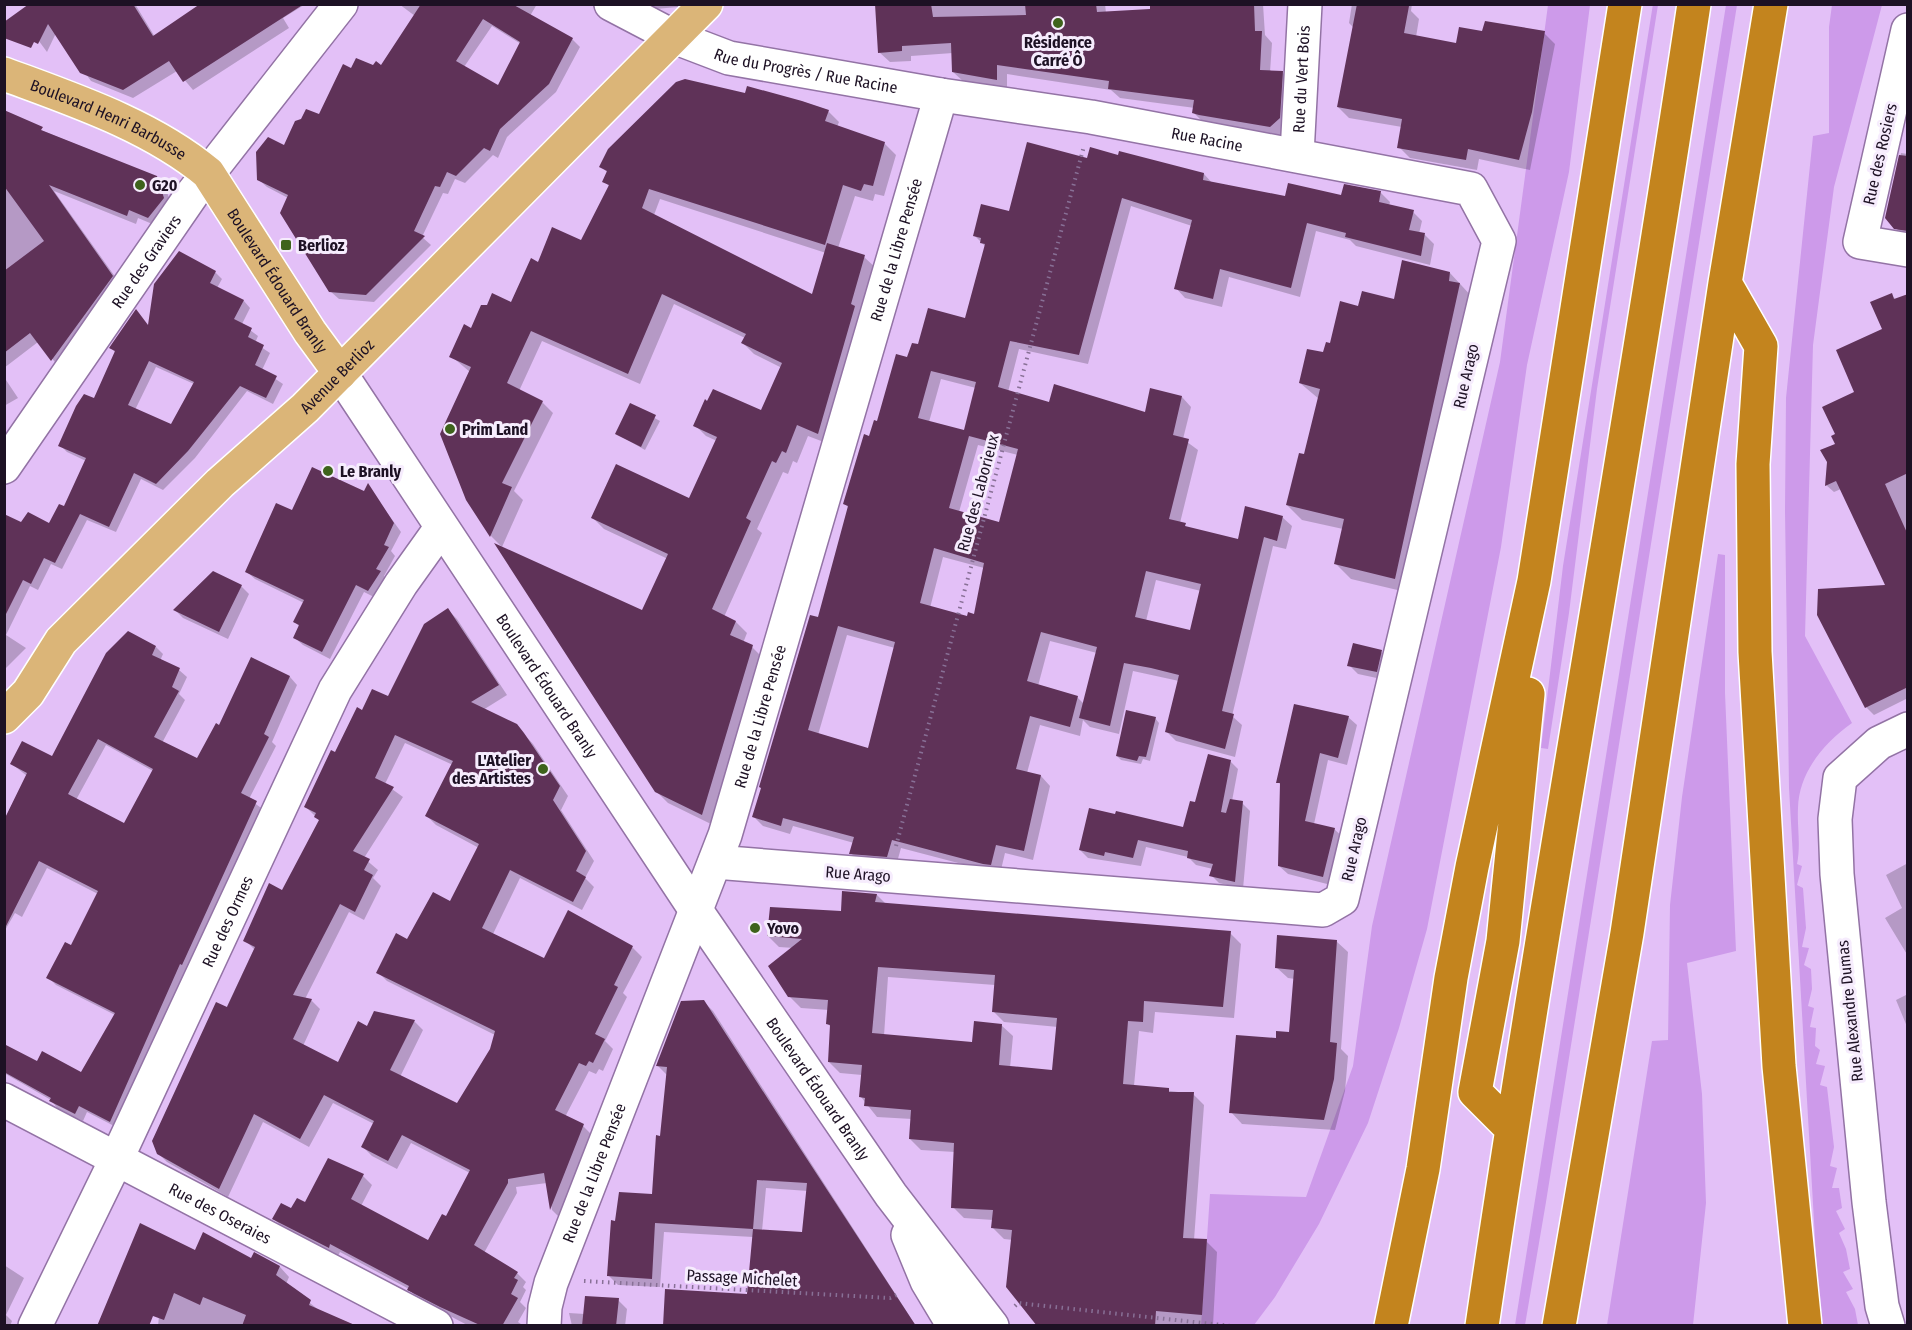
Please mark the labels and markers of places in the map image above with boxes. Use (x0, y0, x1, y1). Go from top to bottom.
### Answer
marker: Résidence Carré Ô (1051, 16, 1065, 30)
place label: Résidence Carré Ô (1024, 33, 1092, 70)
place label: G20 (152, 176, 178, 195)
marker: G20 (133, 178, 147, 192)
place label: Berlioz (298, 236, 345, 255)
marker: Berlioz (279, 238, 293, 252)
place label: Prim Land (462, 420, 528, 439)
marker: Prim Land (443, 422, 457, 436)
place label: Le Branly (340, 462, 401, 481)
marker: Le Branly (321, 464, 335, 478)
place label: L'Atelier des Artistes (452, 751, 531, 788)
marker: L'Atelier des Artistes (536, 762, 550, 776)
place label: Yovo (766, 919, 799, 938)
marker: Yovo (748, 921, 762, 935)

